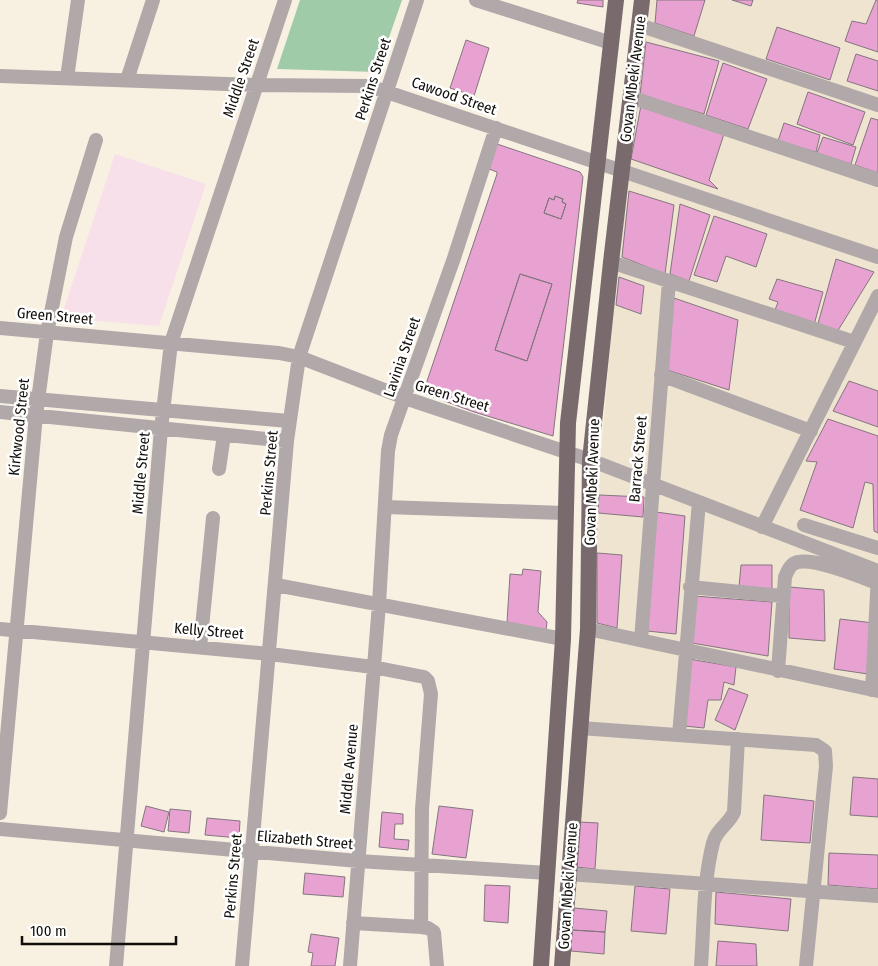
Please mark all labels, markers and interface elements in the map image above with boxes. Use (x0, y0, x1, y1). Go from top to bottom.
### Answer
street label: Govan Mbeki Avenue (616, 15, 650, 143)
street label: Perkins Street (351, 35, 395, 122)
street label: Middle Street (219, 36, 263, 120)
street label: Cawood Street (409, 73, 499, 119)
street label: Green Street (16, 304, 94, 328)
street label: Lavinia Street (380, 314, 424, 399)
street label: Green Street (413, 376, 491, 416)
street label: Kirkwood Street (5, 377, 33, 477)
street label: Barrack Street (625, 415, 651, 503)
street label: Govan Mbeki Avenue (581, 418, 603, 546)
street label: Perkins Street (256, 430, 282, 516)
street label: Middle Street (128, 431, 154, 515)
street label: Kelly Street (173, 619, 245, 643)
street label: Middle Avenue (336, 723, 362, 815)
street label: Govan Mbeki Avenue (555, 822, 581, 950)
street label: Elizabeth Street (256, 827, 354, 853)
street label: Perkins Street (220, 833, 246, 919)
scale bar (22, 914, 176, 946)
text: 100 m (30, 922, 67, 940)

